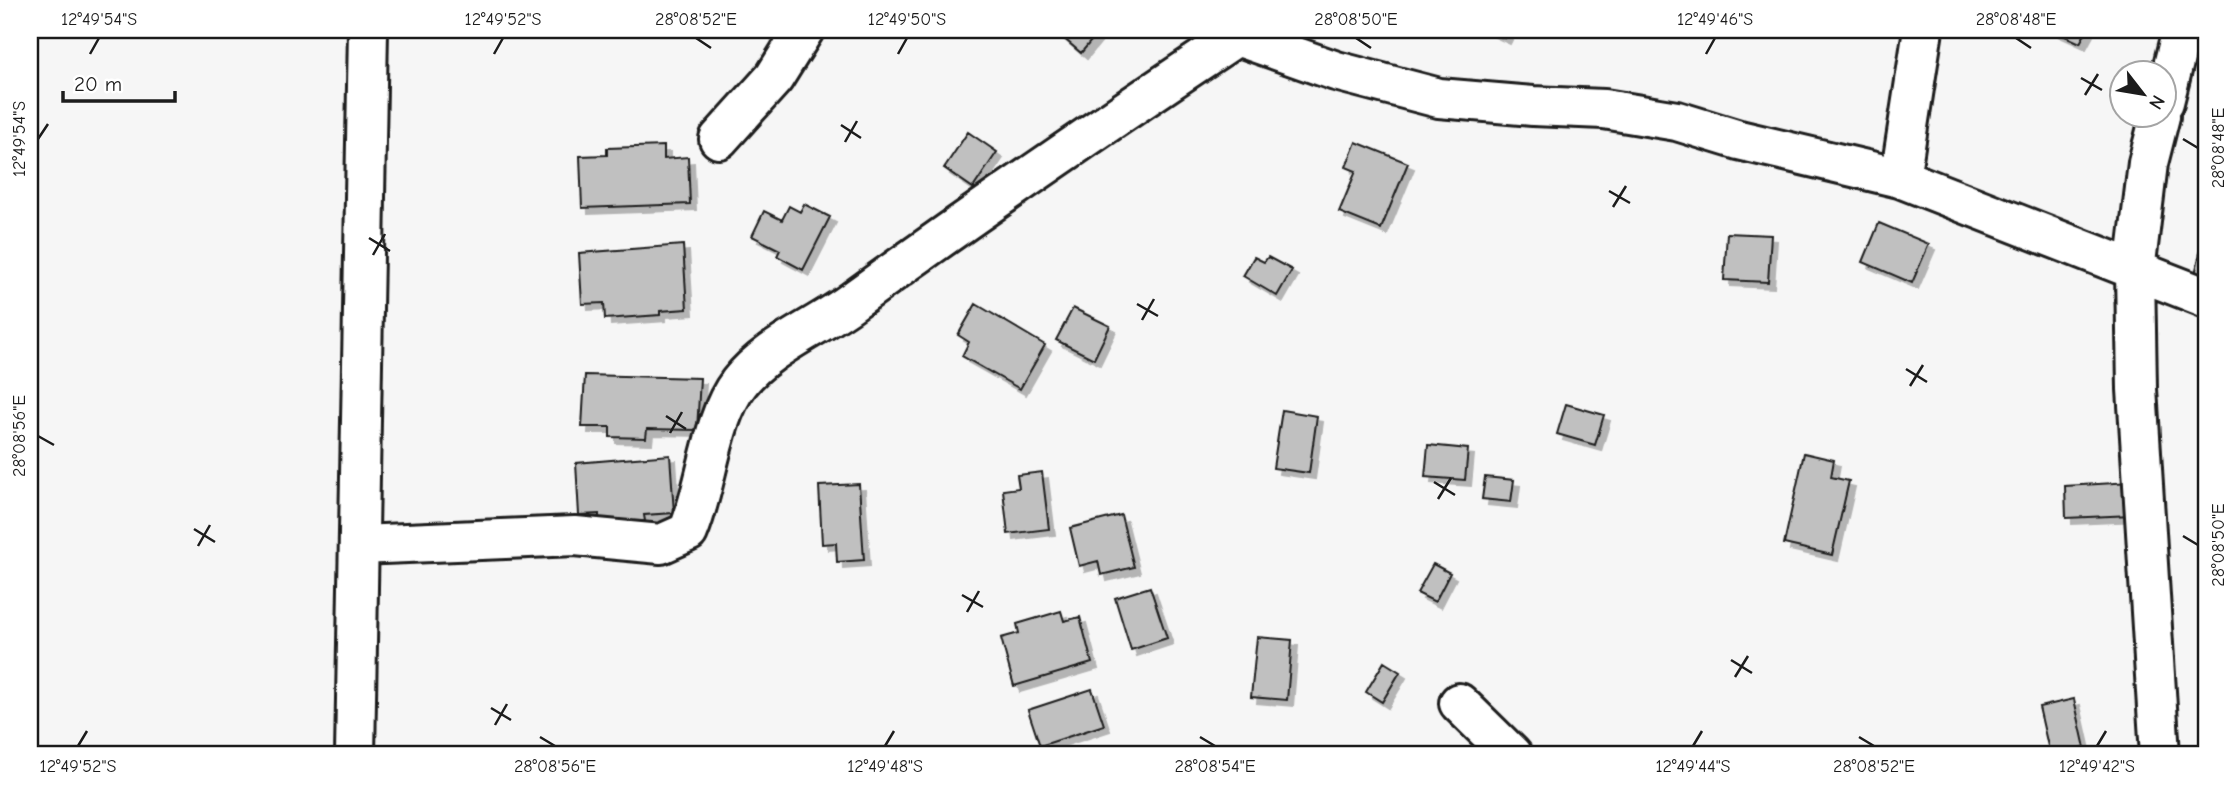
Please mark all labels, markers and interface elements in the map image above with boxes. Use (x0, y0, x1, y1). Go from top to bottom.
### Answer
text: 12°49'54"S (61, 9, 137, 30)
text: 12°49'52"S (465, 9, 541, 30)
text: 28°08'52"E (655, 9, 737, 30)
text: 12°49'50"S (868, 9, 946, 30)
text: 28°08'50"E (1314, 9, 1398, 30)
text: 12°49'46"S (1677, 9, 1753, 30)
text: 28°08'48"E (1976, 9, 2056, 30)
scale bar (63, 60, 175, 104)
north arrow (2108, 60, 2178, 130)
text: 20 m (74, 72, 122, 96)
text: N (2144, 91, 2169, 113)
text: 12°49'54"S (9, 101, 30, 177)
text: 28°08'48"E (2208, 108, 2229, 188)
text: 28°08'56"E (9, 395, 30, 477)
text: 28°08'50"E (2208, 503, 2229, 587)
text: 12°49'52"S (40, 756, 116, 777)
text: 28°08'56"E (514, 756, 596, 777)
text: 12°49'48"S (847, 756, 923, 777)
text: 28°08'54"E (1174, 756, 1256, 777)
text: 12°49'44"S (1655, 756, 1731, 777)
text: 28°08'52"E (1833, 756, 1915, 777)
text: 12°49'42"S (2059, 756, 2135, 777)

